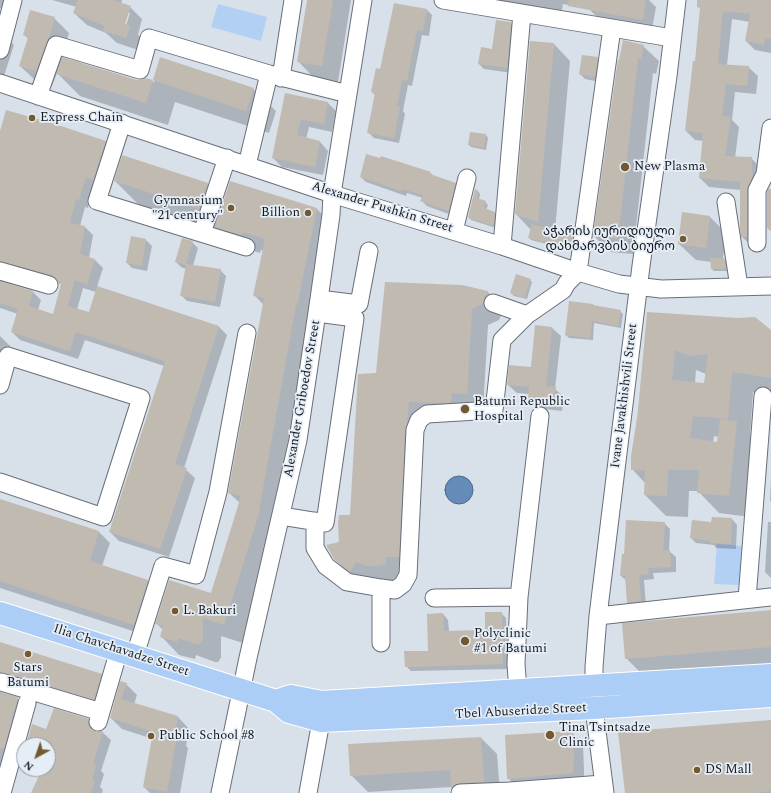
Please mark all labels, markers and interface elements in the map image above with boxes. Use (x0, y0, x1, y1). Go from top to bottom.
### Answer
place label: Express Chain (40, 110, 123, 126)
marker: Express Chain (27, 113, 37, 123)
place label: New Plasma (634, 159, 705, 175)
marker: New Plasma (619, 161, 631, 173)
street label: Alexander Pushkin Street (310, 179, 454, 237)
place label: Gymnasium "21 century" (152, 193, 223, 224)
marker: Gymnasium "21 century" (226, 203, 236, 213)
place label: Billion (261, 205, 300, 221)
marker: Billion (303, 208, 313, 218)
place label: აჭარის იურიდიული დახმარვბის ბიურო (543, 224, 675, 255)
marker: აჭარის იურიდიული დახმარვბის ბიურო (678, 234, 688, 244)
street label: Alexander Griboedov Street (281, 319, 325, 479)
street label: Ivane Javakhishvili Street (608, 323, 642, 469)
place label: Batumi Republic Hospital (474, 394, 570, 425)
marker: Batumi Republic Hospital (459, 403, 471, 415)
place label: L. Bakuri (183, 603, 236, 619)
marker: L. Bakuri (170, 606, 180, 616)
street label: Ilia Chavchavadze Street (51, 622, 191, 680)
place label: Polyclinic #1 of Batumi (474, 626, 547, 657)
marker: Polyclinic #1 of Batumi (459, 635, 471, 647)
marker: Stars Batumi (23, 649, 33, 659)
place label: Stars Batumi (7, 660, 49, 691)
street label: Tbel Abuseridze Street (455, 701, 587, 723)
place label: Tina Tsintsadze Clinic (559, 720, 651, 751)
place label: Public School #8 (159, 728, 254, 744)
marker: Tina Tsintsadze Clinic (544, 729, 556, 741)
marker: Public School #8 (146, 731, 156, 741)
north arrow (16, 737, 56, 777)
text: N (20, 756, 38, 775)
place label: DS Mall (705, 762, 752, 778)
marker: DS Mall (692, 765, 702, 775)

